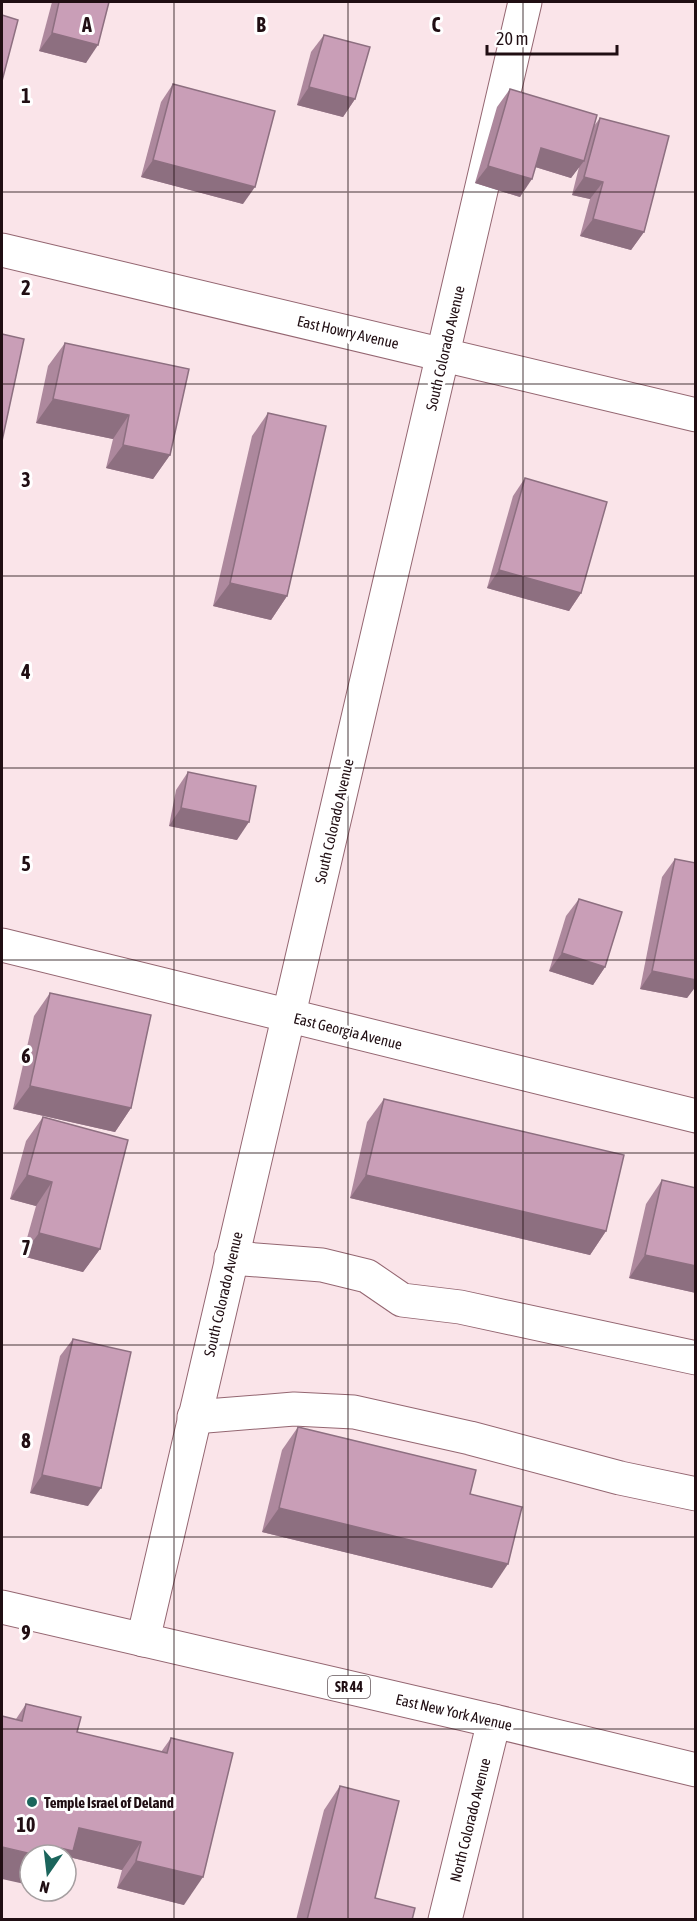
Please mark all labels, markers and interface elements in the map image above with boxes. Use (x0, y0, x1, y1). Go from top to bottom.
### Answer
text: A (81, 13, 92, 36)
text: B (256, 13, 266, 36)
text: C (432, 13, 441, 36)
scale bar (487, 18, 618, 56)
text: 20 m (496, 28, 528, 49)
text: 1 (21, 84, 31, 107)
text: 2 (21, 276, 31, 299)
street label: South Colorado Avenue (422, 284, 468, 412)
street label: East Howry Avenue (296, 312, 401, 352)
text: 3 (21, 468, 31, 491)
text: 4 (20, 660, 31, 683)
street label: South Colorado Avenue (311, 757, 357, 885)
text: 5 (21, 852, 31, 875)
street label: East Georgia Avenue (292, 1009, 404, 1053)
text: 6 (21, 1044, 31, 1067)
street label: South Colorado Avenue (200, 1230, 246, 1358)
text: 7 (21, 1236, 31, 1259)
text: 8 (21, 1429, 31, 1452)
text: 9 (21, 1621, 31, 1644)
road number: SR 44 (328, 1676, 370, 1698)
street label: East New York Avenue (394, 1690, 514, 1734)
street label: North Colorado Avenue (446, 1756, 494, 1884)
place label: Temple Israel of Deland (44, 1794, 174, 1811)
marker: Temple Israel of Deland (25, 1795, 39, 1809)
text: 10 (17, 1813, 35, 1836)
north arrow (18, 1843, 78, 1903)
text: N (38, 1878, 51, 1897)

